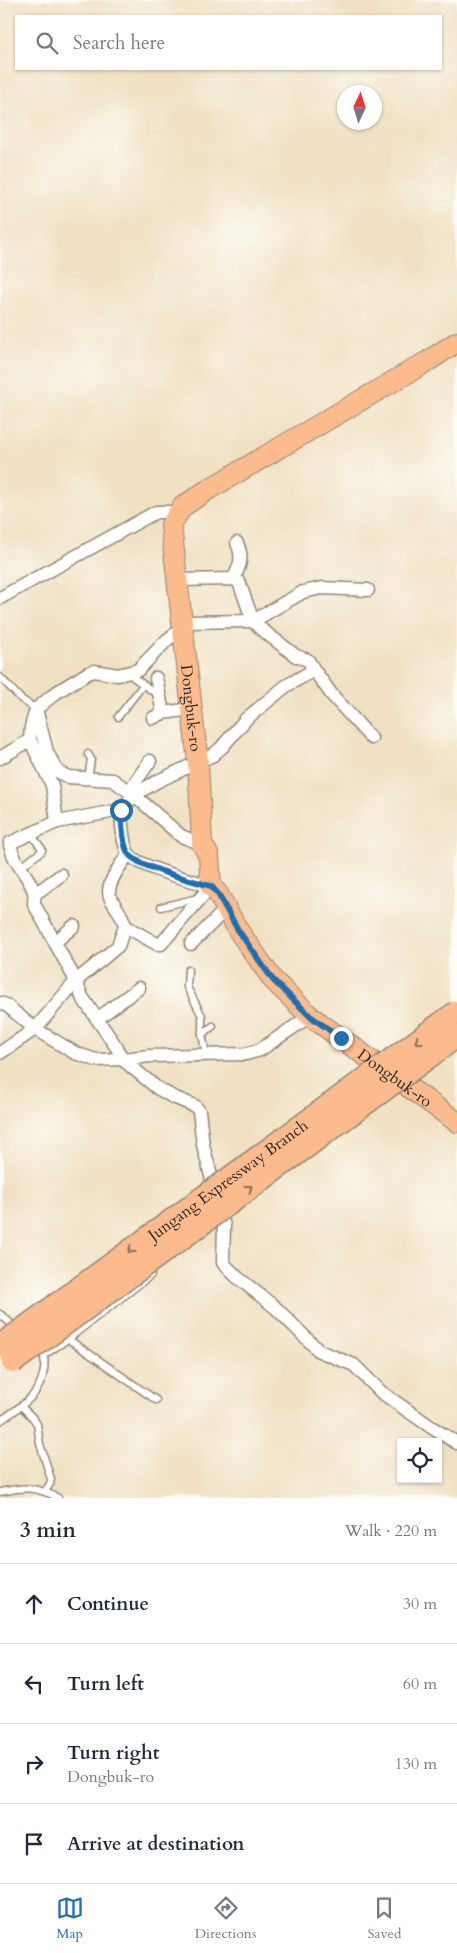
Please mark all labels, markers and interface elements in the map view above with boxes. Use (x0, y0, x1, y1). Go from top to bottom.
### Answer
search box (15, 15, 442, 70)
icon: search (33, 29, 61, 57)
text: Search here (73, 30, 165, 56)
north arrow (337, 85, 382, 130)
street label: Dongbuk-ro (175, 663, 207, 753)
route start (110, 799, 133, 822)
route end (330, 1027, 353, 1050)
one-way arrow (415, 1035, 424, 1043)
street label: Dongbuk-ro (353, 1044, 437, 1113)
street label: Jungang Expressway Branch (142, 1114, 313, 1247)
one-way arrow (244, 1185, 253, 1195)
one-way arrow (127, 1244, 137, 1253)
map controls (397, 1438, 442, 1483)
button: locate (397, 1438, 442, 1483)
text: 3 min (20, 1516, 76, 1545)
text: Walk · 220 m (345, 1520, 437, 1542)
icon: ahead (20, 1590, 48, 1618)
text: Continue (67, 1591, 149, 1617)
text: 30 m (403, 1593, 437, 1615)
icon: left (20, 1670, 48, 1698)
text: Turn left (67, 1671, 144, 1697)
text: 60 m (403, 1673, 437, 1695)
text: Turn right (67, 1740, 159, 1766)
icon: right (20, 1750, 48, 1778)
text: 130 m (395, 1753, 437, 1775)
text: Dongbuk-ro (67, 1766, 154, 1788)
icon: arrive (20, 1830, 48, 1858)
text: Arrive at destination (67, 1831, 244, 1857)
tab: Map (56, 1894, 84, 1943)
tab: Directions (195, 1894, 256, 1943)
tab: Saved (367, 1894, 401, 1943)

